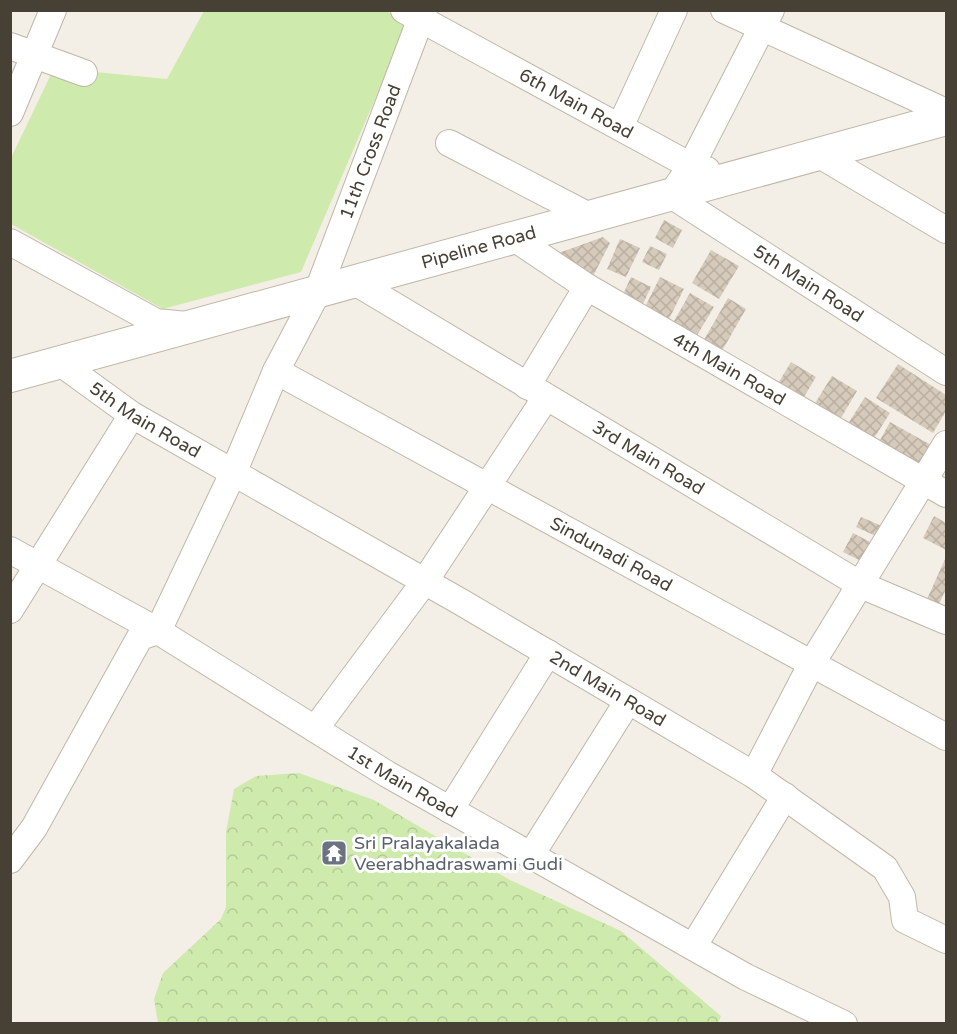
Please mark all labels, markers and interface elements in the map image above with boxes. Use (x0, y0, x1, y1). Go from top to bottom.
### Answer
street label: 6th Main Road (515, 64, 637, 144)
street label: 11th Cross Road (335, 81, 406, 222)
street label: Pipeline Road (419, 221, 539, 274)
street label: 5th Main Road (749, 240, 868, 327)
street label: 4th Main Road (669, 328, 790, 410)
street label: 5th Main Road (85, 377, 205, 463)
street label: 3rd Main Road (588, 416, 709, 500)
street label: Sindunadi Road (546, 512, 676, 596)
street label: 2nd Main Road (546, 646, 670, 731)
street label: 1st Main Road (343, 741, 462, 823)
place label: Sri Pralayakalada Veerabhadraswami Gudi (354, 832, 563, 875)
temple icon: Sri Pralayakalada Veerabhadraswami Gudi (319, 838, 349, 868)

